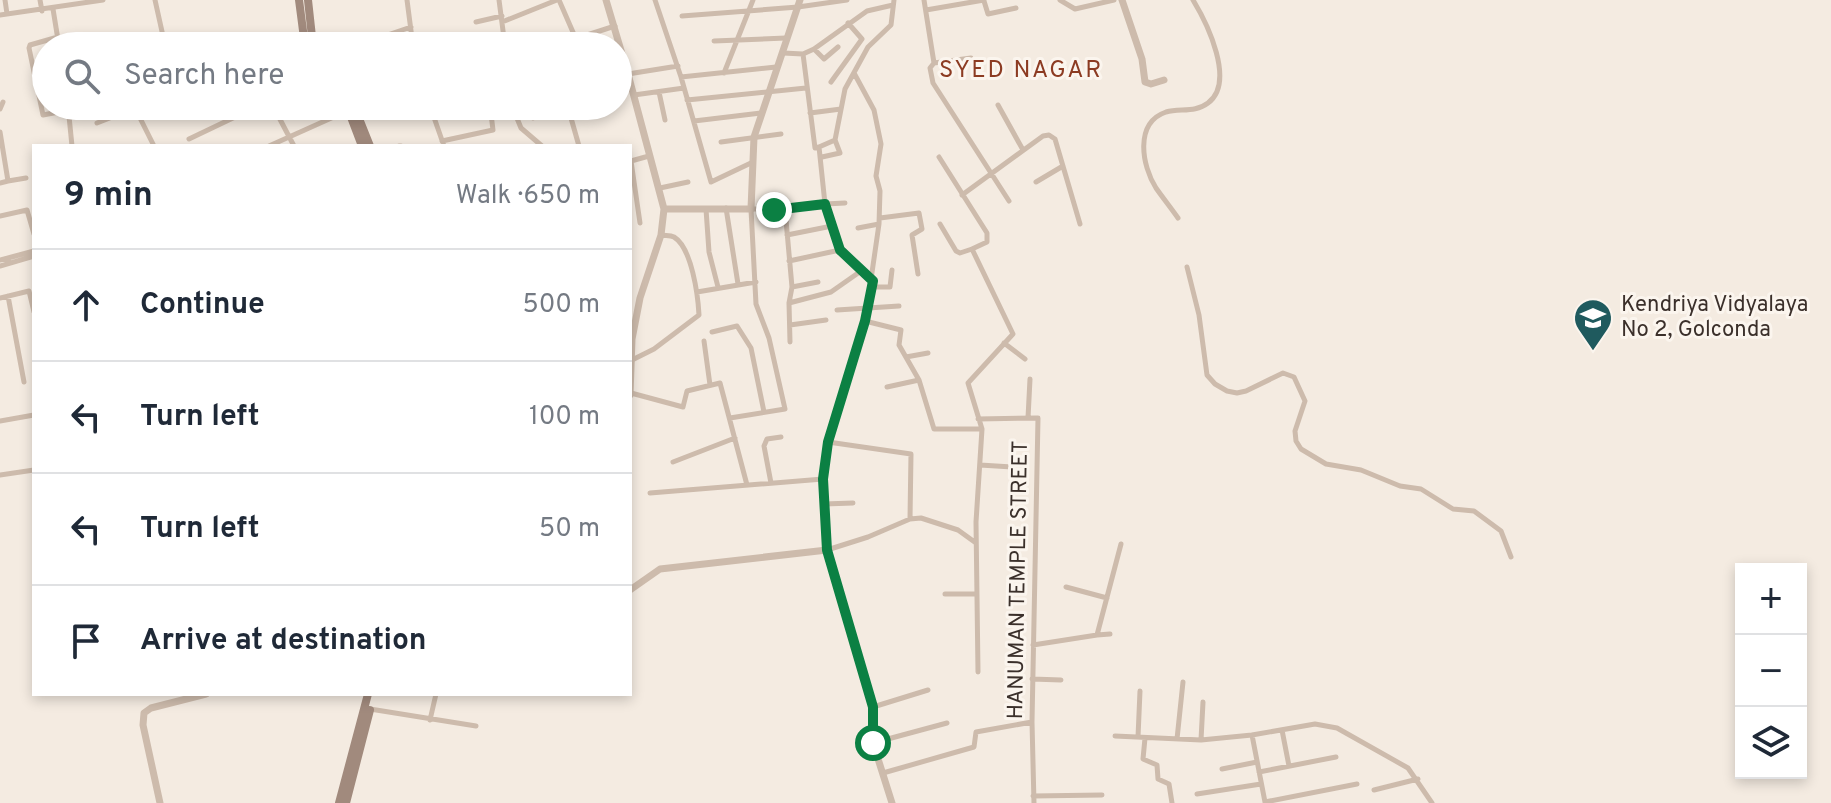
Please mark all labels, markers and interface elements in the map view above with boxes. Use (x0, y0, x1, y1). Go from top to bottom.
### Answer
search box (32, 32, 632, 120)
icon: search (60, 54, 104, 98)
district label: SYED NAGAR (939, 56, 1103, 86)
text: Search here (124, 58, 284, 95)
text: 9 min (64, 175, 153, 218)
text: Walk · 650 m (456, 180, 600, 213)
route end (756, 192, 792, 228)
icon: ahead (64, 283, 108, 327)
text: Continue (140, 287, 265, 324)
text: 500 m (523, 289, 600, 322)
place label: Kendriya Vidyalaya No 2, Golconda (1621, 292, 1808, 344)
school or university icon: Kendriya Vidyalaya No 2, Golconda (1572, 297, 1614, 352)
icon: left (64, 395, 108, 439)
text: Turn left (140, 399, 260, 436)
text: 100 m (529, 401, 600, 434)
street label: HANUMAN TEMPLE STREET (1003, 440, 1035, 720)
icon: left (64, 507, 108, 551)
text: Turn left (140, 511, 260, 548)
text: 50 m (539, 513, 600, 546)
map controls (1735, 563, 1807, 779)
button: + (1735, 563, 1807, 635)
icon: arrive (64, 619, 108, 663)
text: Arrive at destination (140, 623, 426, 660)
button: − (1735, 635, 1807, 707)
button: layers (1735, 707, 1807, 779)
route start (855, 725, 891, 761)

